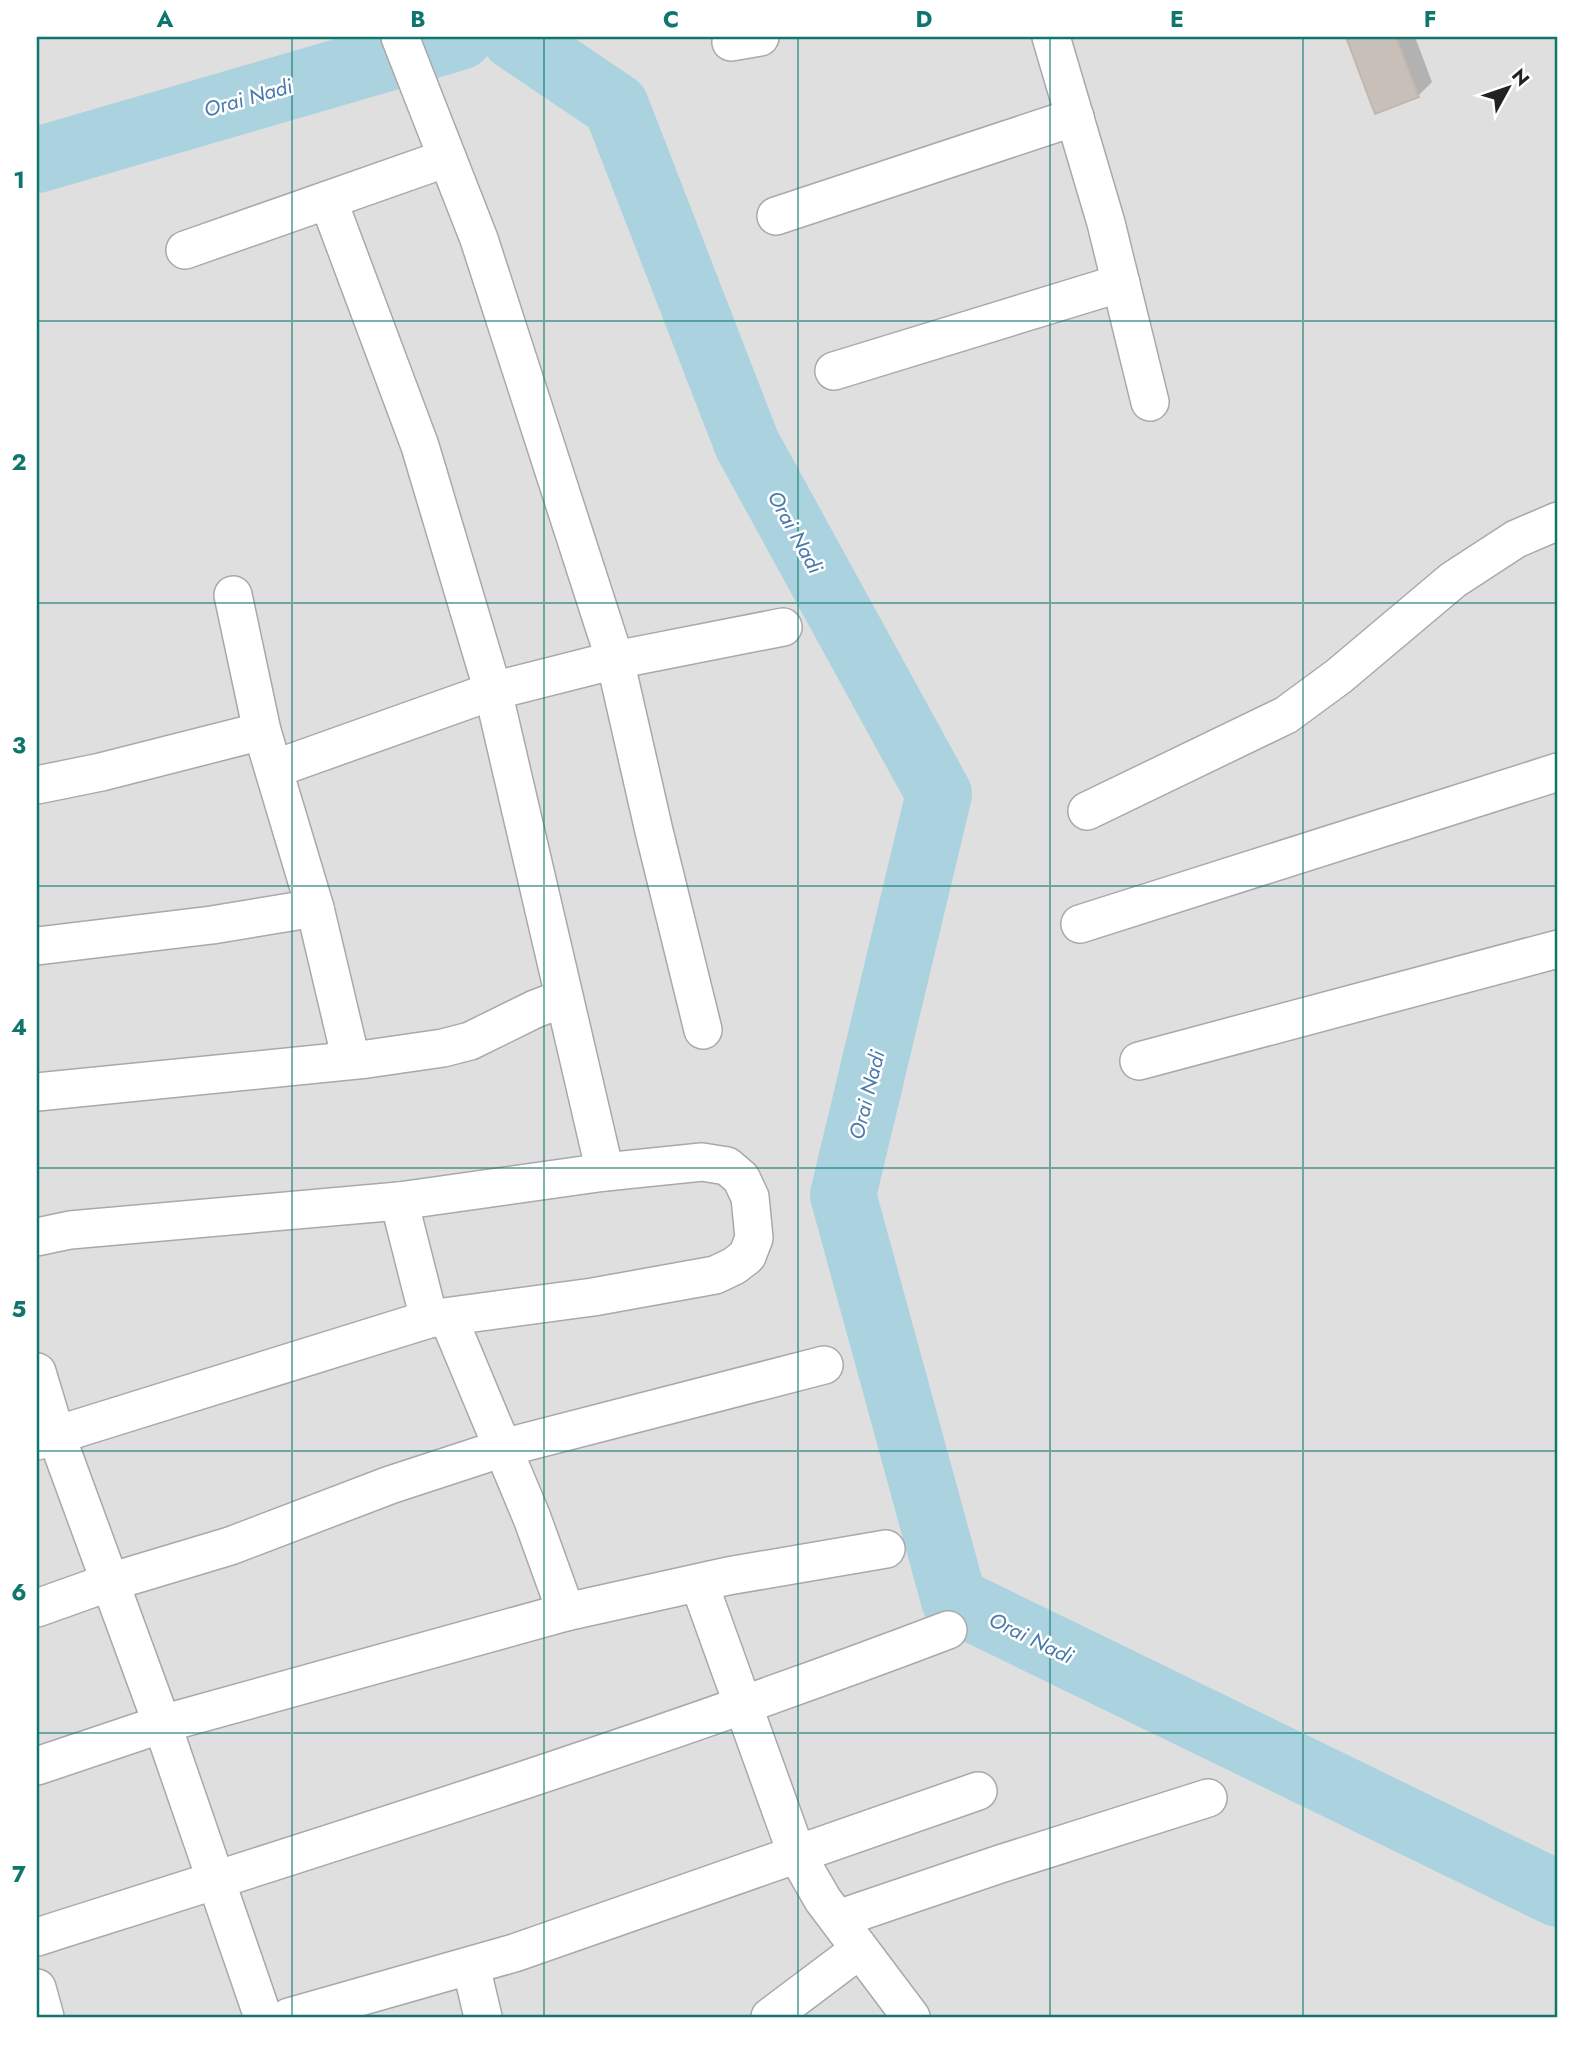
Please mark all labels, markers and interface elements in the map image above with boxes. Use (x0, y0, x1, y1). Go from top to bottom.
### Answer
text: A (156, 2, 174, 36)
text: B (410, 2, 426, 36)
text: C (663, 2, 679, 36)
text: D (916, 2, 933, 36)
text: E (1170, 2, 1184, 36)
text: F (1424, 2, 1436, 36)
north arrow (1472, 52, 1542, 122)
text: N (1505, 63, 1536, 92)
water label: Orai Nadi (200, 71, 296, 125)
text: 1 (13, 163, 25, 197)
text: 2 (11, 445, 27, 479)
water label: Orai Nadi (760, 485, 830, 580)
text: 3 (12, 728, 26, 762)
text: 4 (11, 1010, 27, 1044)
water label: Orai Nadi (841, 1047, 893, 1143)
text: 5 (12, 1292, 26, 1326)
text: 6 (11, 1575, 27, 1609)
water label: Orai Nadi (984, 1605, 1079, 1672)
text: 7 (12, 1857, 26, 1891)

